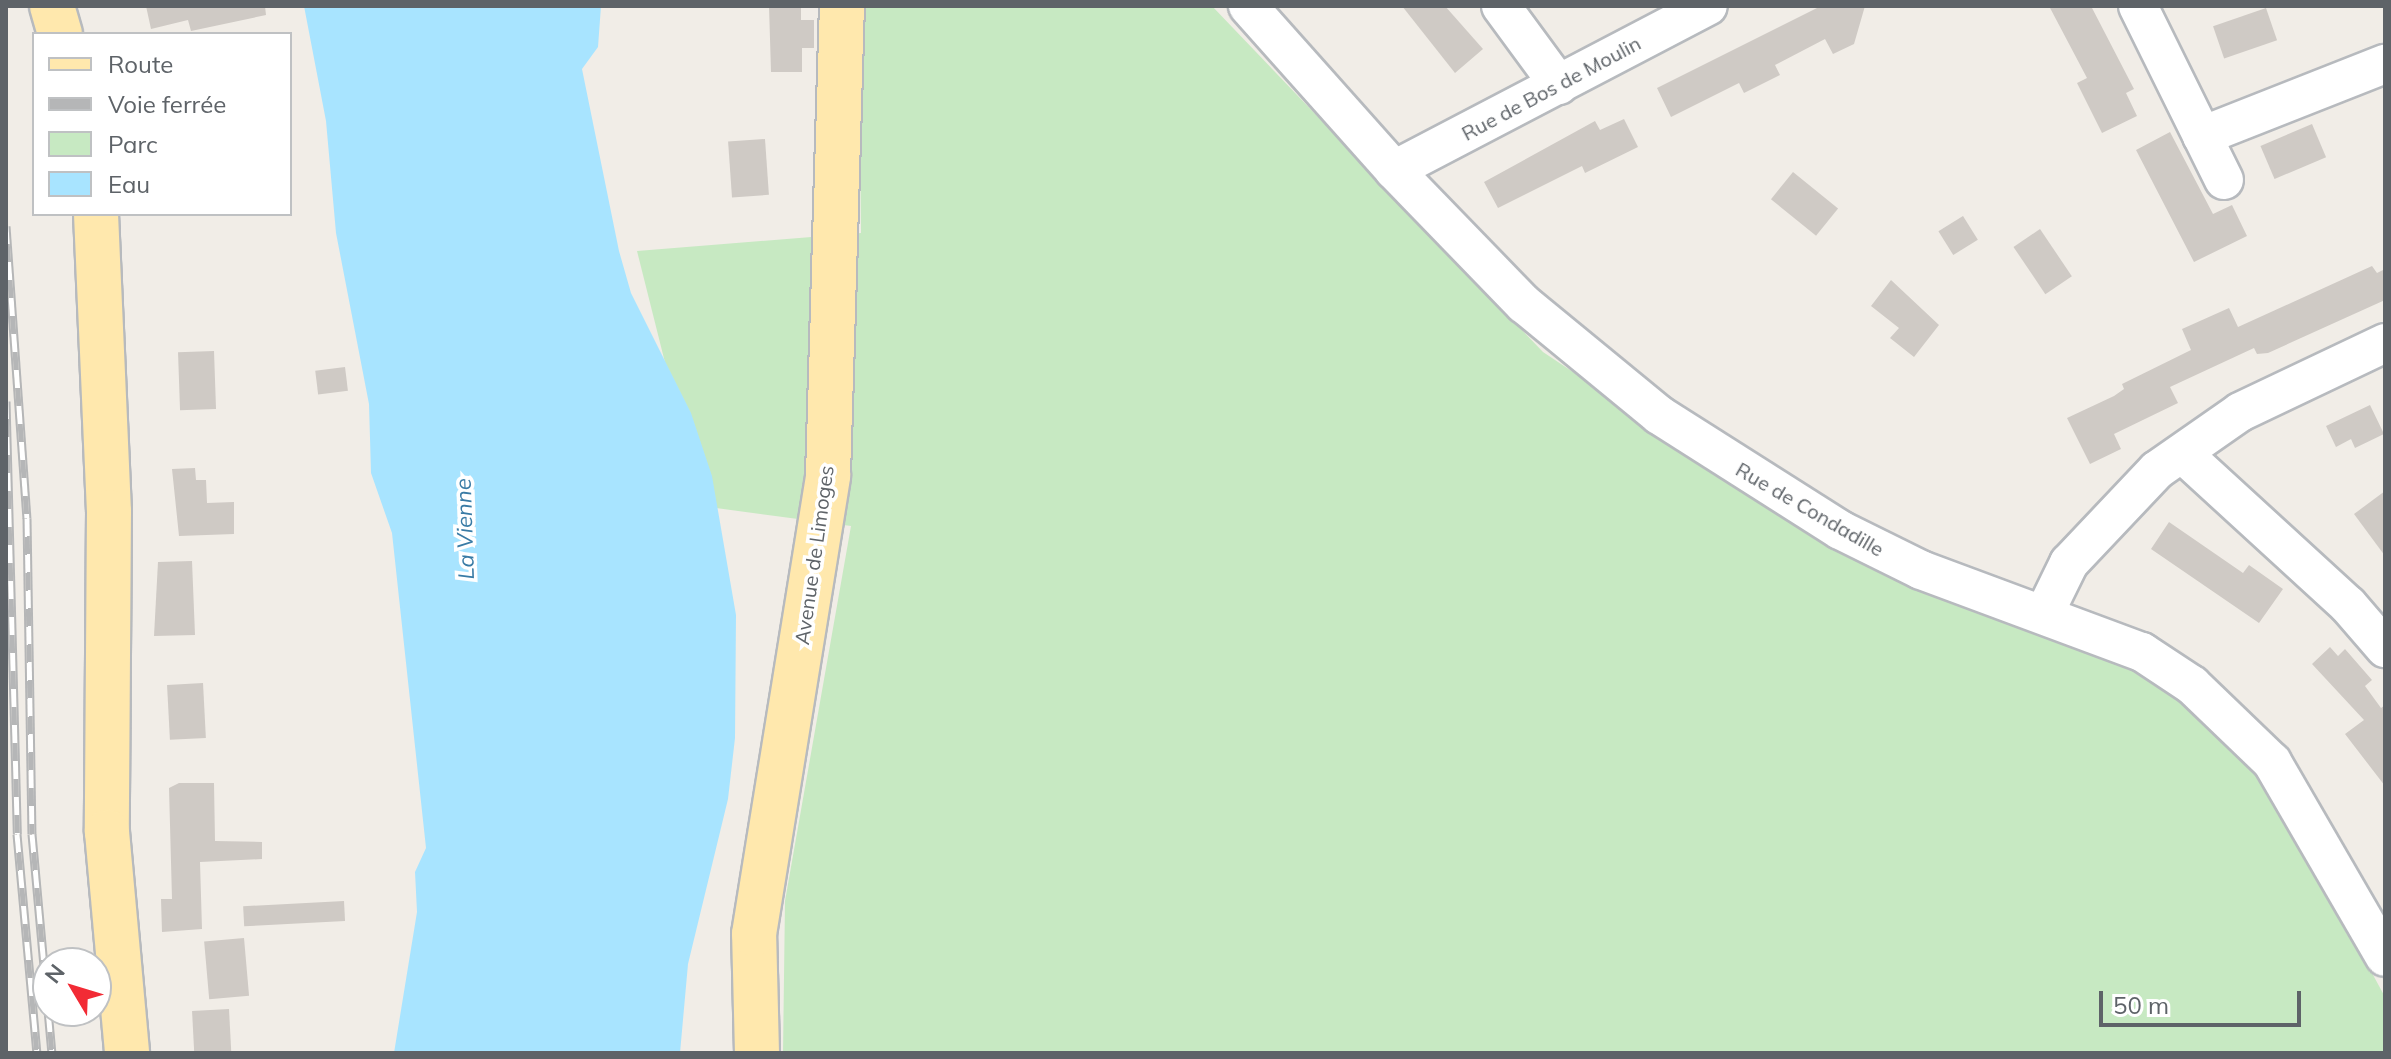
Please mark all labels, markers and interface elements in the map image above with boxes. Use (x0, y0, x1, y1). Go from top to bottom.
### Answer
street label: Rue de Bos de Moulin (1457, 31, 1645, 145)
legend (32, 32, 292, 216)
text: Route (108, 49, 173, 79)
text: Voie ferrée (108, 89, 226, 119)
text: Parc (108, 129, 158, 159)
text: Eau (108, 169, 150, 199)
street label: Rue de Condadille (1732, 457, 1888, 561)
street label: Avenue de Limoges (790, 464, 838, 646)
water label: La Vienne (450, 478, 480, 580)
north arrow (32, 947, 112, 1027)
text: N (39, 958, 71, 989)
scale bar (2103, 975, 2305, 1025)
text: 50 m (2113, 990, 2169, 1020)

